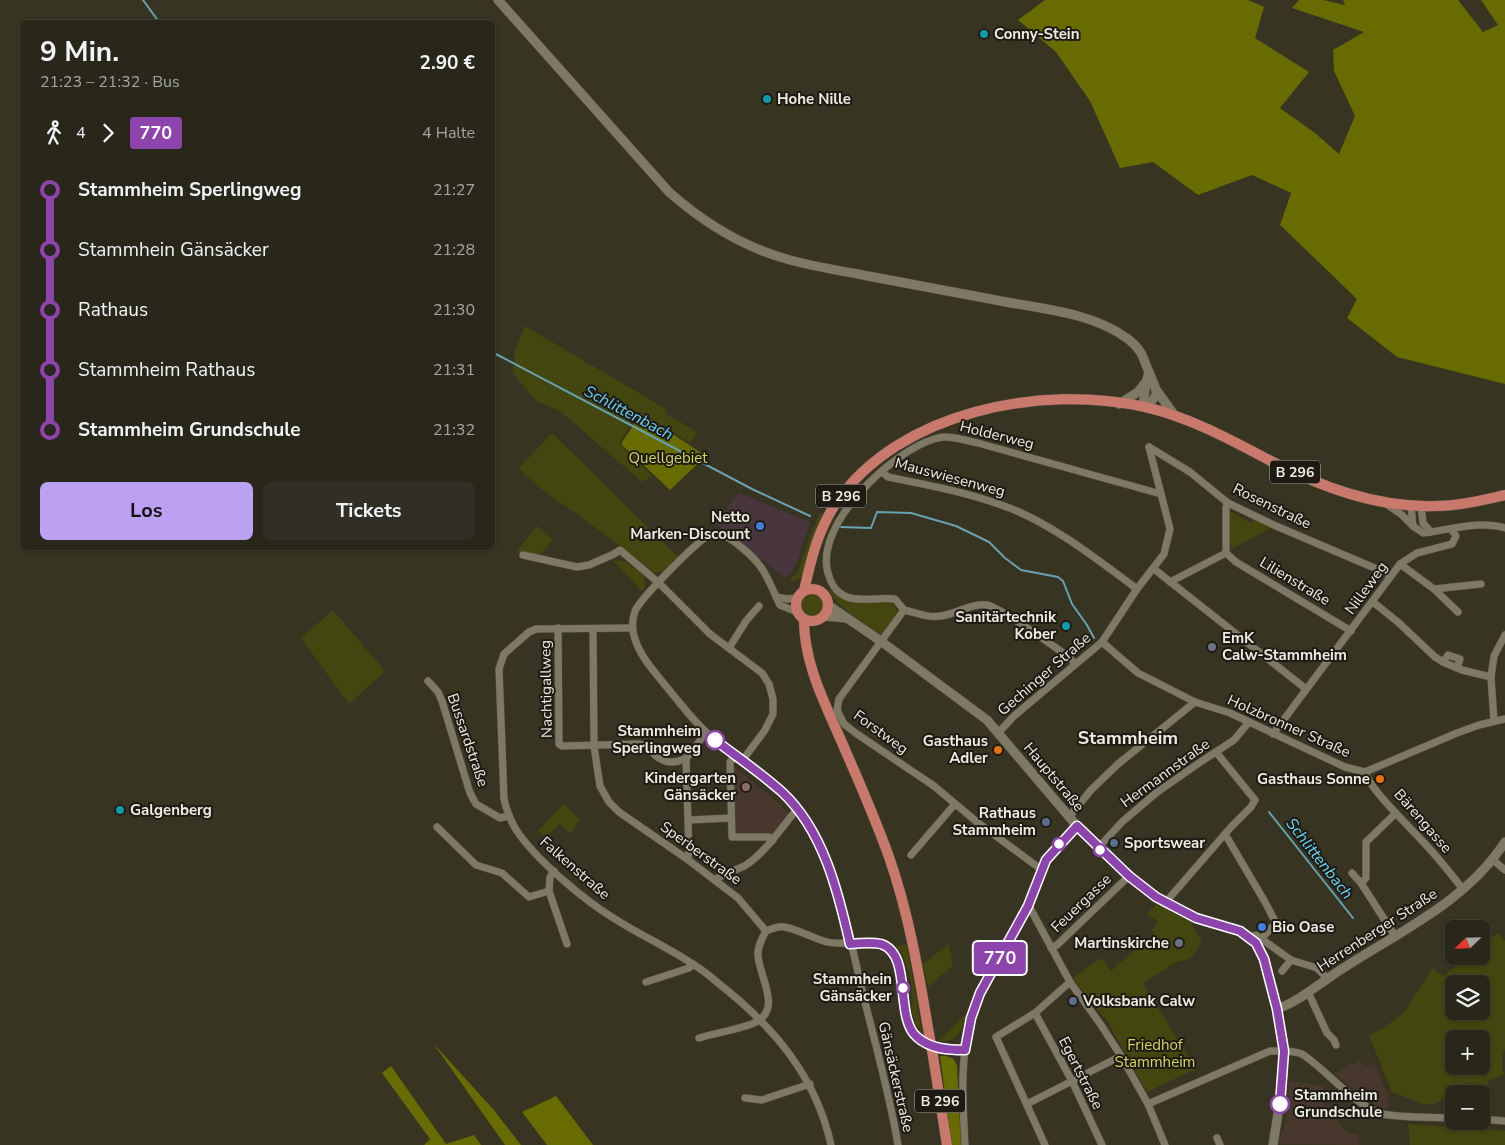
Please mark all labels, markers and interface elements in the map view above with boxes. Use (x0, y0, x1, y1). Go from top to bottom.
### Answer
place label: Conny-Stein (994, 24, 1079, 44)
marker: Conny-Stein (978, 28, 990, 40)
text: 9 Min. (40, 33, 119, 71)
text: 2.90 € (420, 50, 475, 76)
text: 21:23 – 21:32 · Bus (40, 71, 180, 93)
place label: Hohe Nille (777, 89, 851, 109)
marker: Hohe Nille (761, 93, 773, 105)
icon: walk (40, 119, 68, 147)
icon: forward (94, 119, 122, 147)
text: 770 (140, 121, 172, 145)
text: 4 (76, 122, 86, 144)
text: 4 Halte (422, 122, 475, 144)
text: Stammheim Sperlingweg (78, 177, 301, 203)
text: 21:27 (433, 179, 475, 201)
text: Stammhein Gänsäcker (78, 237, 269, 263)
text: 21:28 (433, 239, 475, 261)
text: Rathaus (78, 297, 148, 323)
text: 21:30 (433, 299, 475, 321)
text: Stammheim Rathaus (78, 357, 255, 383)
text: 21:31 (433, 359, 475, 381)
water label: Schlittenbach (580, 380, 677, 446)
street label: Holderweg (958, 416, 1036, 454)
text: Stammheim Grundschule (78, 417, 301, 443)
text: 21:32 (433, 419, 475, 441)
park label: Quellgebiet (629, 448, 708, 468)
street label: Mauswiesenweg (893, 453, 1007, 501)
road number: B 296 (1270, 461, 1320, 484)
street label: Rosenstraße (1230, 478, 1314, 534)
button: Los (40, 482, 253, 540)
button: Tickets (263, 482, 475, 540)
road number: B 296 (816, 484, 866, 508)
place label: Netto Marken-Discount (630, 507, 750, 544)
marker: Netto Marken-Discount (754, 520, 766, 532)
street label: Lilienstraße (1256, 552, 1334, 610)
street label: Nilleweg (1340, 558, 1392, 618)
place label: Sanitärtechnik Kober (955, 607, 1057, 644)
marker: Sanitärtechnik Kober (1060, 620, 1072, 632)
street label: Gechinger Straße (993, 628, 1095, 720)
place label: EmK Calw-Stammheim (1222, 628, 1347, 665)
street label: Nachtigallweg (535, 640, 557, 738)
marker: EmK Calw-Stammheim (1206, 641, 1218, 653)
street label: Holzbronner Straße (1224, 690, 1354, 762)
street label: Bussardstraße (443, 691, 493, 790)
street label: Forstweg (849, 705, 913, 759)
place label: Stammheim Sperlingweg (612, 721, 701, 758)
district label: Stammheim (1078, 726, 1178, 750)
marker: Stammheim Sperlingweg (705, 730, 725, 750)
place label: Gasthaus Adler (923, 731, 988, 768)
street label: Hermannstraße (1116, 734, 1214, 812)
street label: Hauptstraße (1019, 738, 1089, 816)
marker: Gasthaus Adler (992, 744, 1004, 756)
place label: Kindergarten Gänsäcker (644, 768, 736, 805)
place label: Gasthaus Sonne (1257, 769, 1370, 789)
marker: Gasthaus Sonne (1374, 773, 1386, 785)
marker: Kindergarten Gänsäcker (740, 781, 752, 793)
street label: Bärengasse (1390, 785, 1456, 857)
place label: Galgenberg (130, 800, 212, 820)
place label: Rathaus Stammheim (952, 803, 1036, 840)
marker: Galgenberg (114, 804, 126, 816)
water label: Schlittenbach (1280, 813, 1358, 904)
marker: Rathaus Stammheim (1040, 816, 1052, 828)
street label: Sperberstraße (656, 817, 746, 889)
street label: Falkenstraße (536, 832, 614, 904)
place label: Sportswear (1124, 833, 1205, 853)
unlabelled marker (1052, 837, 1066, 851)
marker: Sportswear (1108, 837, 1120, 849)
unlabelled marker (1093, 843, 1107, 857)
street label: Feuergasse (1046, 869, 1116, 937)
street label: Herrenberger Straße (1313, 884, 1441, 976)
place label: Bio Oase (1272, 917, 1334, 937)
north arrow (1445, 920, 1490, 965)
map controls (1445, 920, 1490, 1130)
marker: Bio Oase (1256, 921, 1268, 933)
place label: Martinskirche (1074, 933, 1169, 953)
marker: Martinskirche (1173, 937, 1185, 949)
line badge: 770 (971, 942, 1029, 974)
text: 770 (984, 946, 1016, 970)
place label: Stammhein Gänsäcker (813, 969, 892, 1006)
button: layers (1445, 975, 1490, 1020)
marker: Stammhein Gänsäcker (896, 981, 910, 995)
place label: Volksbank Calw (1082, 991, 1195, 1011)
marker: Volksbank Calw (1067, 995, 1079, 1007)
street label: Gänsäckerstraße (874, 1020, 918, 1134)
button: + (1445, 1030, 1490, 1075)
street label: Egertstraße (1054, 1033, 1108, 1113)
park label: Friedhof Stammheim (1115, 1035, 1195, 1072)
place label: Stammheim Grundschule (1294, 1085, 1382, 1122)
button: − (1445, 1085, 1490, 1130)
road number: B 296 (915, 1090, 965, 1112)
marker: Stammheim Grundschule (1270, 1094, 1290, 1114)

